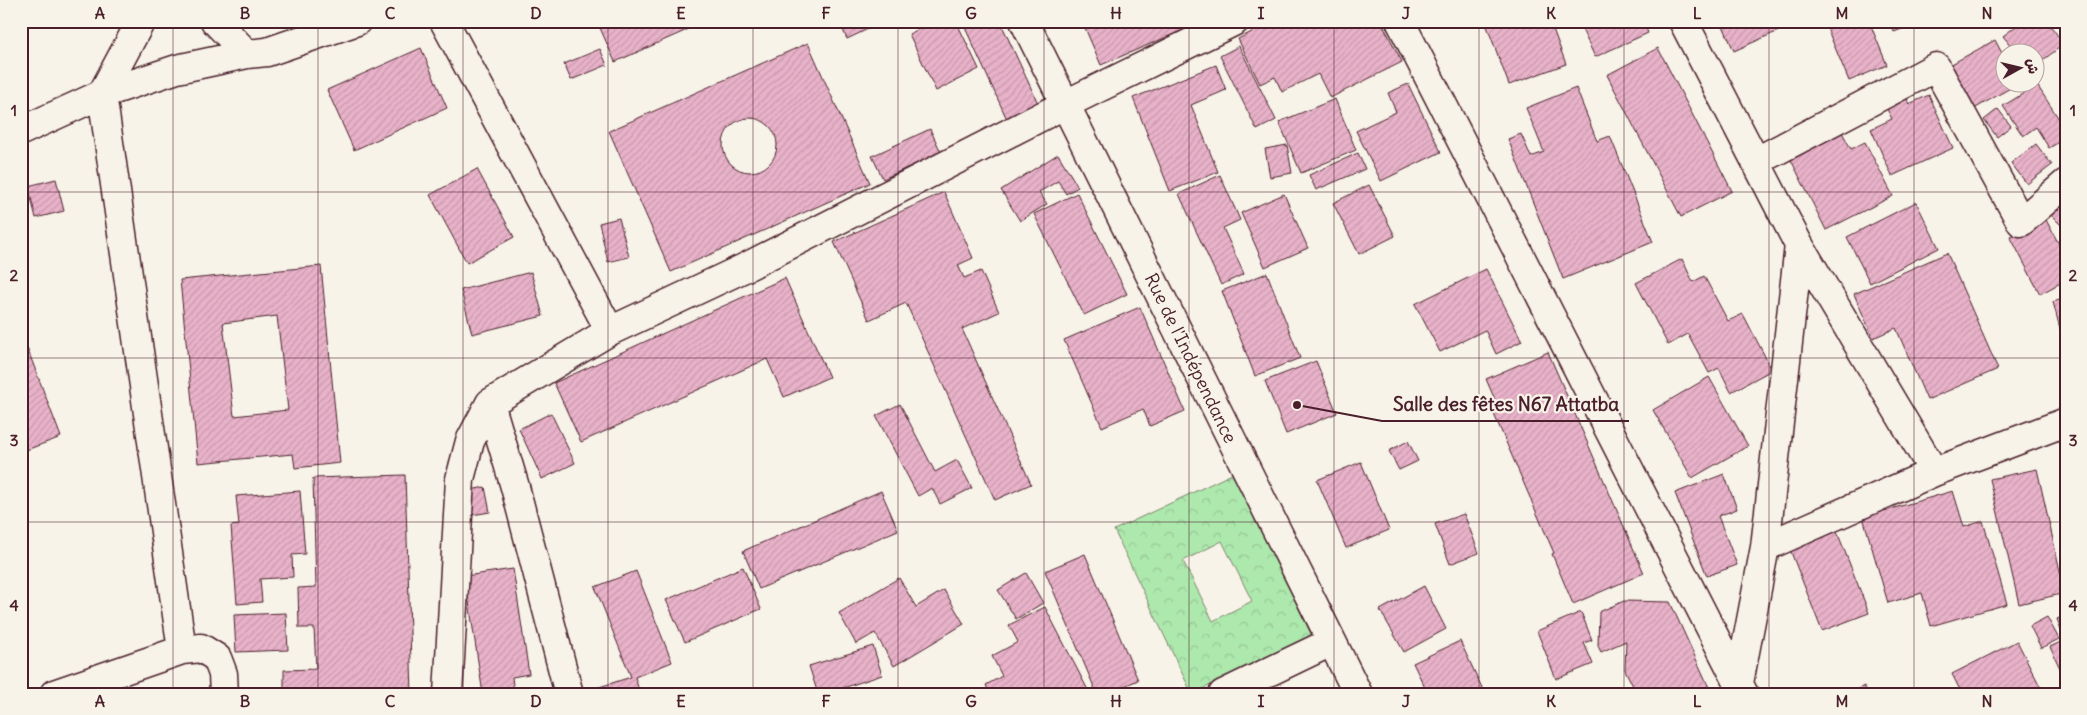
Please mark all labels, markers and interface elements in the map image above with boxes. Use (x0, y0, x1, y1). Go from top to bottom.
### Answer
text: A (95, 3, 105, 23)
text: B (240, 3, 251, 23)
text: C (385, 3, 396, 23)
text: D (530, 3, 542, 23)
text: E (676, 3, 686, 23)
text: F (821, 3, 831, 23)
text: G (965, 3, 977, 23)
text: H (1110, 3, 1122, 23)
text: I (1258, 3, 1265, 23)
text: J (1402, 3, 1411, 23)
text: K (1546, 3, 1556, 23)
text: L (1693, 3, 1702, 23)
text: M (1836, 3, 1849, 23)
text: N (1981, 3, 1993, 23)
north arrow (1994, 42, 2044, 92)
text: ش (2023, 57, 2043, 75)
text: 1 (11, 100, 17, 120)
text: 1 (2070, 100, 2076, 120)
text: 2 (10, 265, 19, 285)
text: 2 (2069, 265, 2078, 285)
street label: Rue de l'Indépendance (1140, 269, 1242, 447)
callout: Salle des fêtes N67 Attatba (1382, 387, 1629, 421)
text: Salle des fêtes N67 Attatba (1393, 392, 1619, 416)
text: 3 (9, 430, 19, 450)
text: 3 (2068, 430, 2078, 450)
text: 4 (9, 595, 19, 615)
text: 4 (2068, 595, 2078, 615)
text: A (95, 691, 105, 711)
text: B (240, 691, 251, 711)
text: C (385, 691, 396, 711)
text: D (530, 691, 542, 711)
text: E (676, 691, 686, 711)
text: F (821, 691, 831, 711)
text: G (965, 691, 977, 711)
text: H (1110, 691, 1122, 711)
text: I (1258, 691, 1265, 711)
text: J (1402, 691, 1411, 711)
text: K (1546, 691, 1556, 711)
text: L (1693, 691, 1702, 711)
text: M (1836, 691, 1849, 711)
text: N (1981, 691, 1993, 711)

